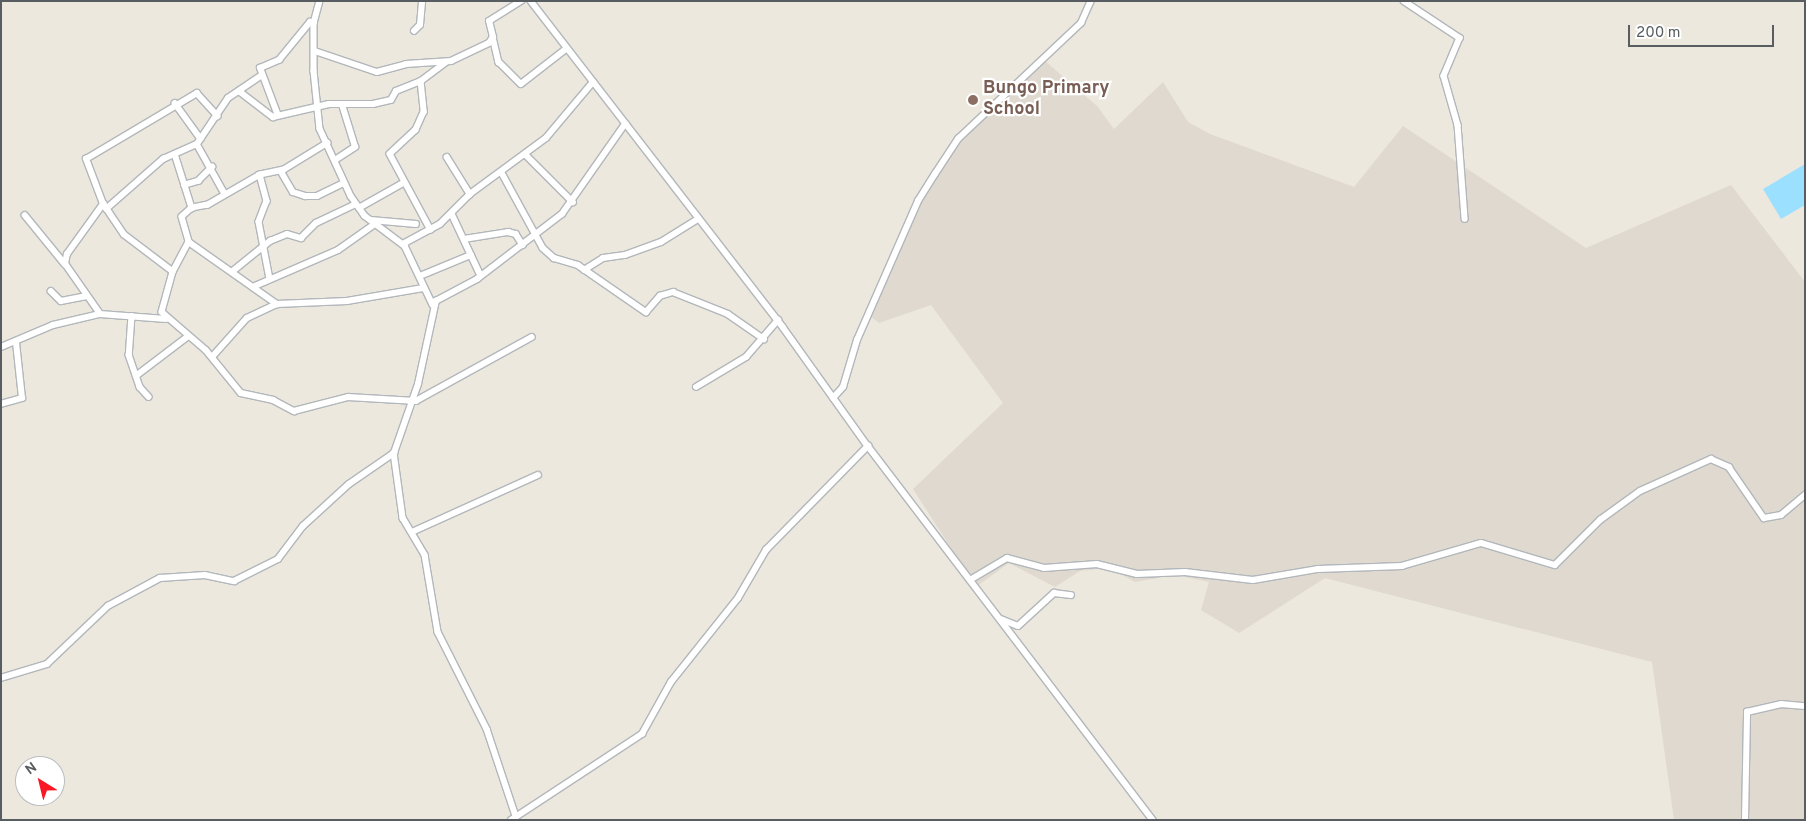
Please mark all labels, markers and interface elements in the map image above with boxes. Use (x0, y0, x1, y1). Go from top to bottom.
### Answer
scale bar (1631, 15, 1777, 47)
text: 200 m (1636, 24, 1681, 43)
place label: Bungo Primary School (983, 79, 1110, 122)
marker: Bungo Primary School (967, 94, 979, 106)
north arrow (15, 756, 65, 806)
text: N (22, 759, 41, 779)

